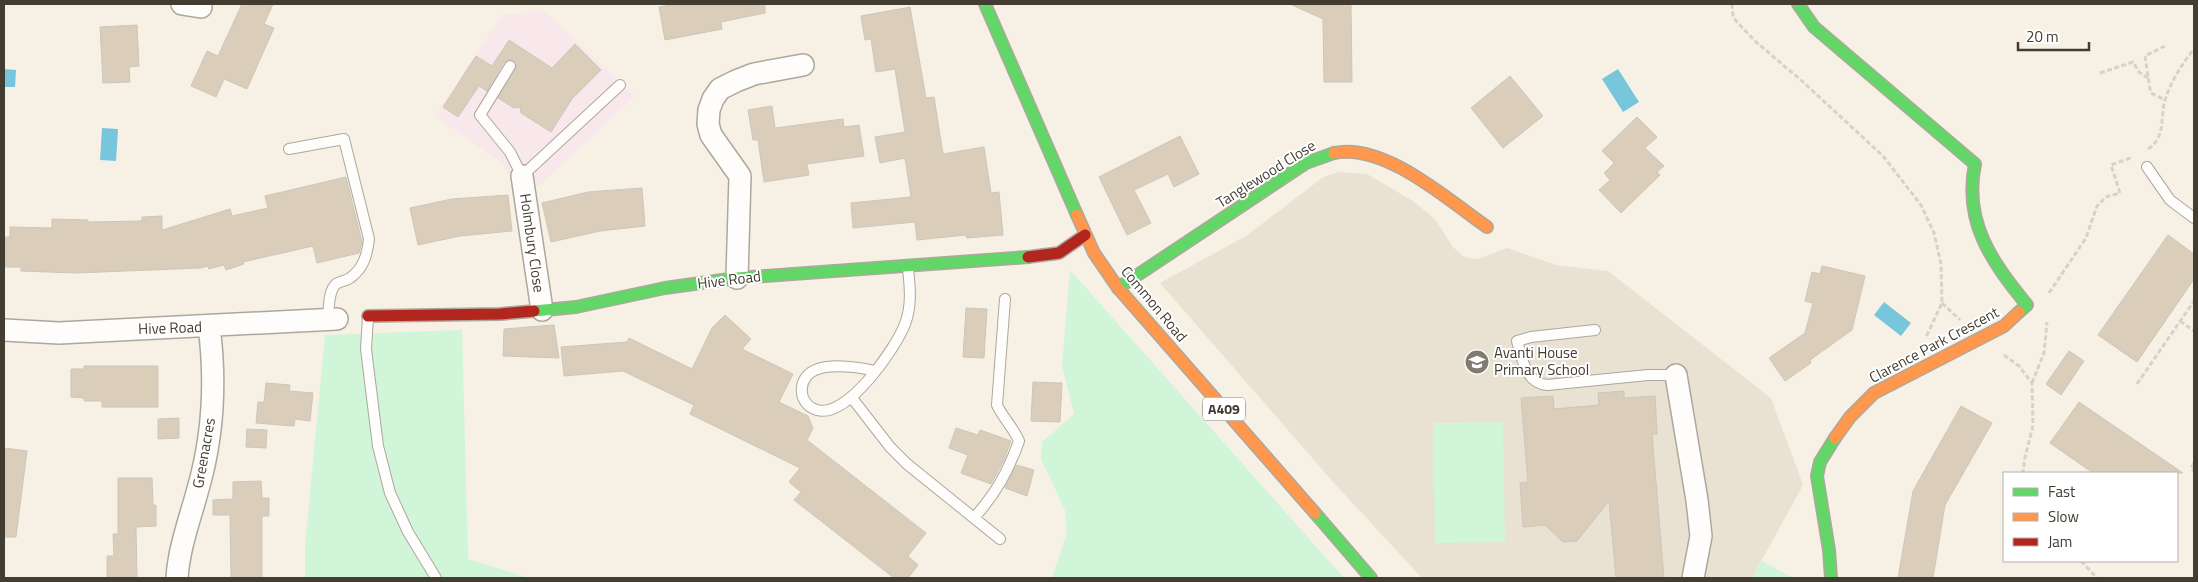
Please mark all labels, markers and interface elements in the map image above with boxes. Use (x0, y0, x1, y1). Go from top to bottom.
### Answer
scale bar (2018, 20, 2089, 52)
text: 20 m (2026, 25, 2059, 48)
street label: Tanglewood Close (1212, 134, 1320, 213)
street label: Holmbury Close (514, 192, 551, 294)
street label: Common Road (1116, 261, 1193, 347)
street label: Hive Road (696, 264, 762, 295)
street label: Clarence Park Crescent (1865, 300, 2003, 389)
street label: Hive Road (138, 315, 202, 340)
place label: Avanti House Primary School (1494, 341, 1589, 381)
school or university icon: Avanti House Primary School (1464, 349, 1490, 375)
road number: A409 (1203, 398, 1245, 420)
street label: Greenacres (186, 416, 221, 490)
legend (2003, 472, 2178, 562)
text: Fast (2048, 480, 2076, 503)
text: Slow (2048, 505, 2079, 528)
text: Jam (2048, 530, 2072, 553)

